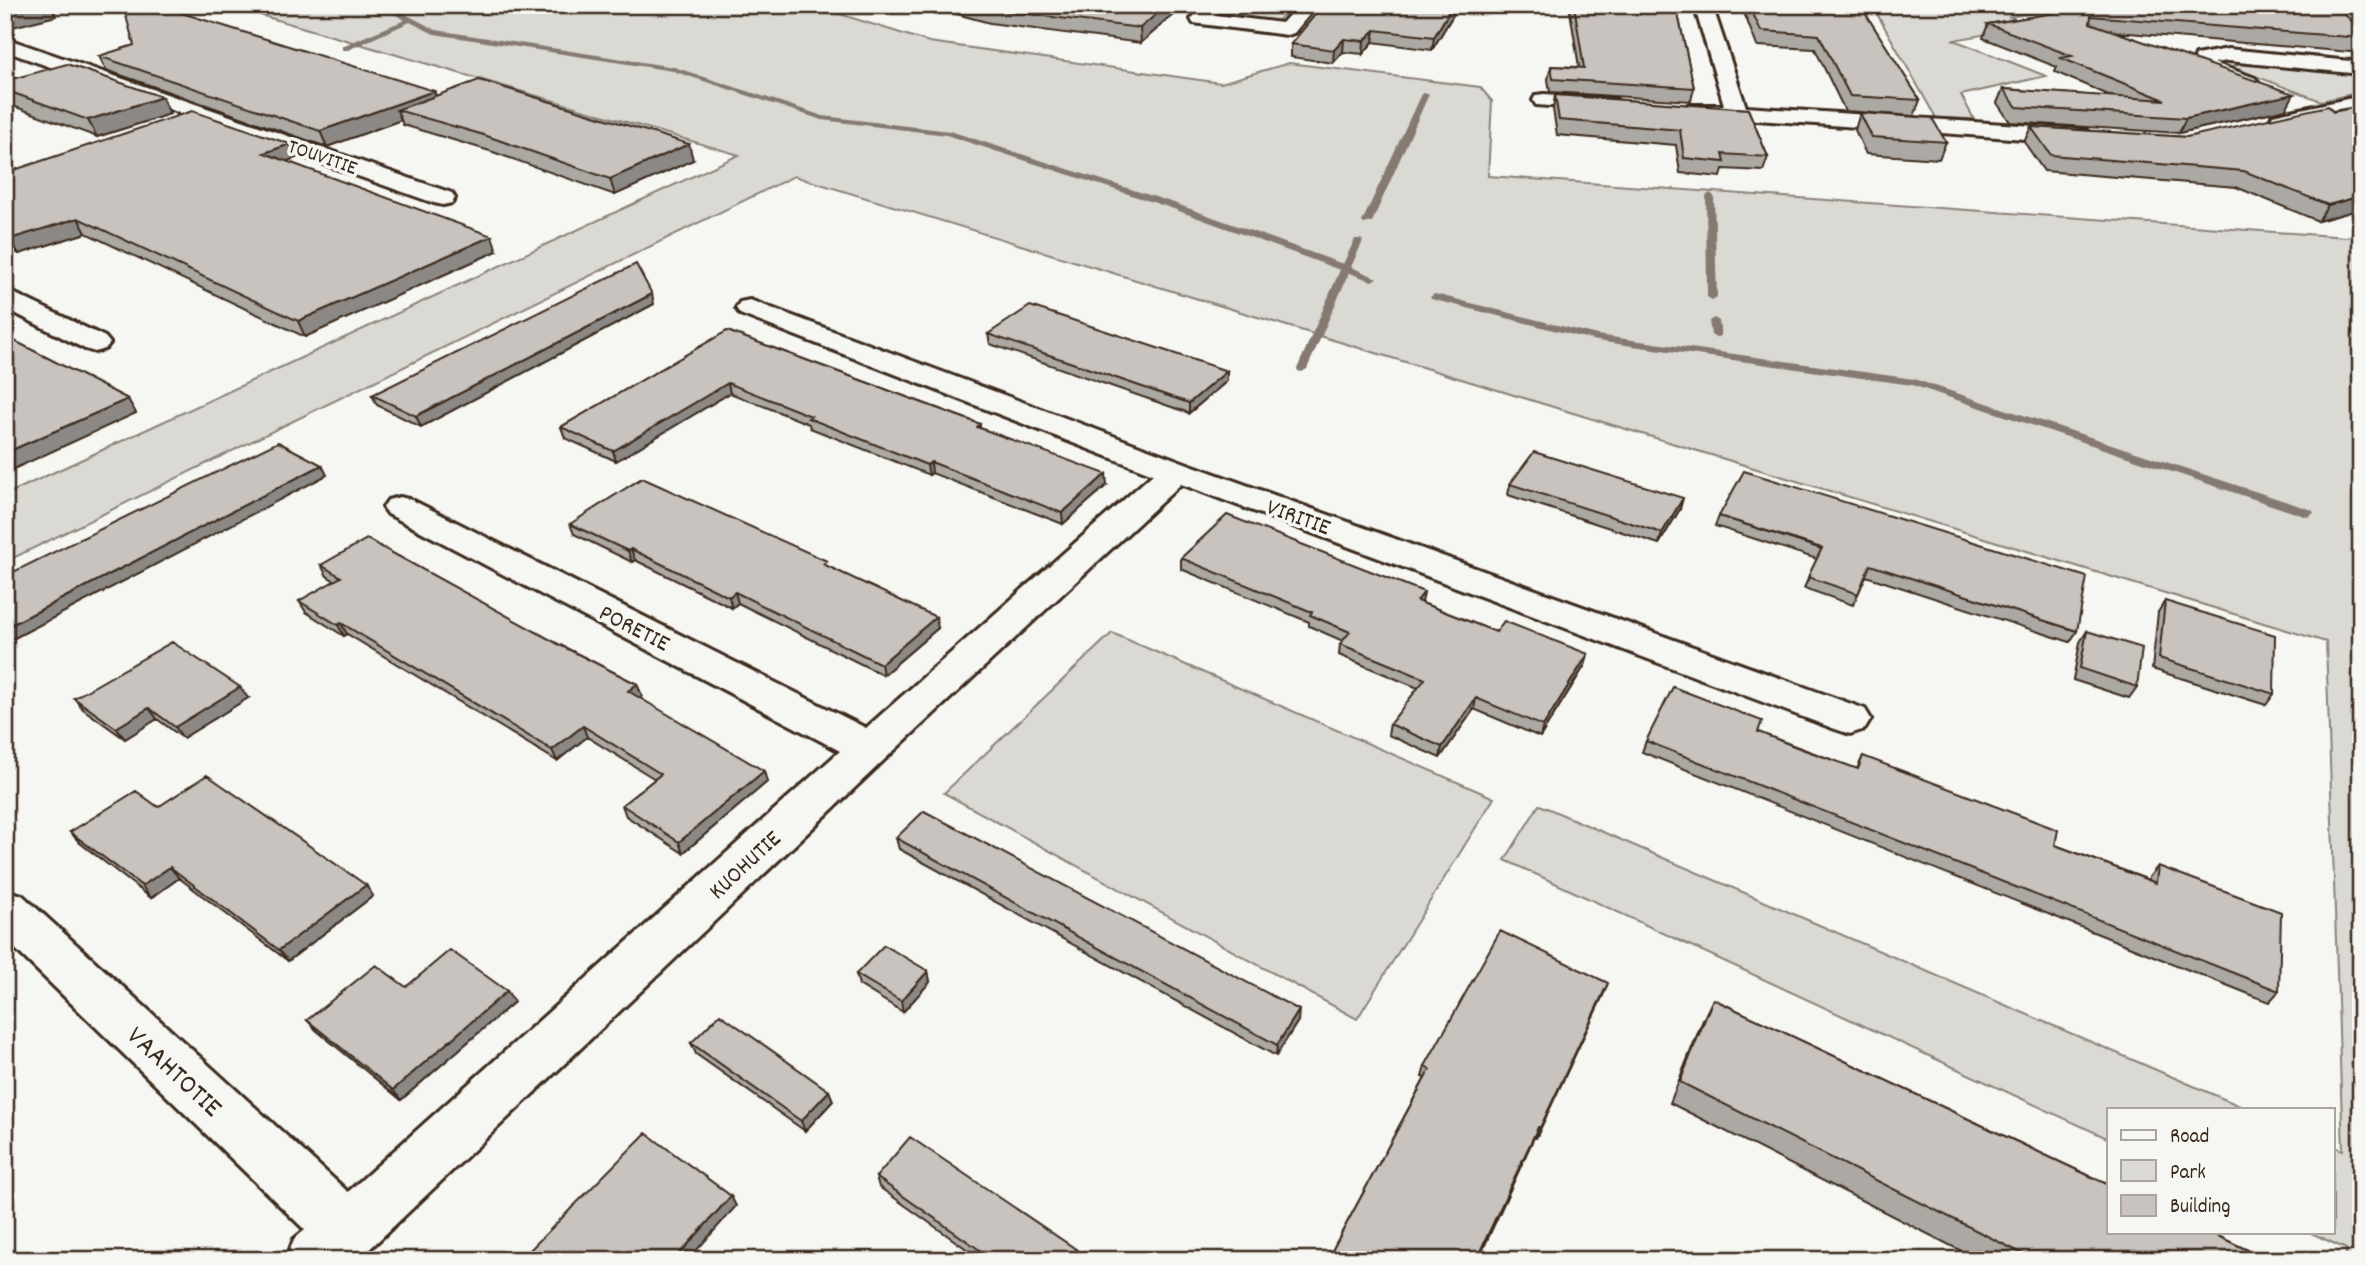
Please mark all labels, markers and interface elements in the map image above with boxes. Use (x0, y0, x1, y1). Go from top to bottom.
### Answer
street label: TOUVITIE (283, 133, 361, 185)
street label: VIRITIE (1261, 492, 1335, 546)
street label: PORETIE (592, 597, 675, 662)
street label: KUOHUTIE (702, 824, 790, 909)
street label: VAAHTOTIE (116, 1019, 230, 1129)
legend (2107, 1108, 2334, 1234)
text: Road (2170, 1123, 2209, 1153)
text: Park (2170, 1159, 2206, 1189)
text: Building (2170, 1193, 2230, 1223)

